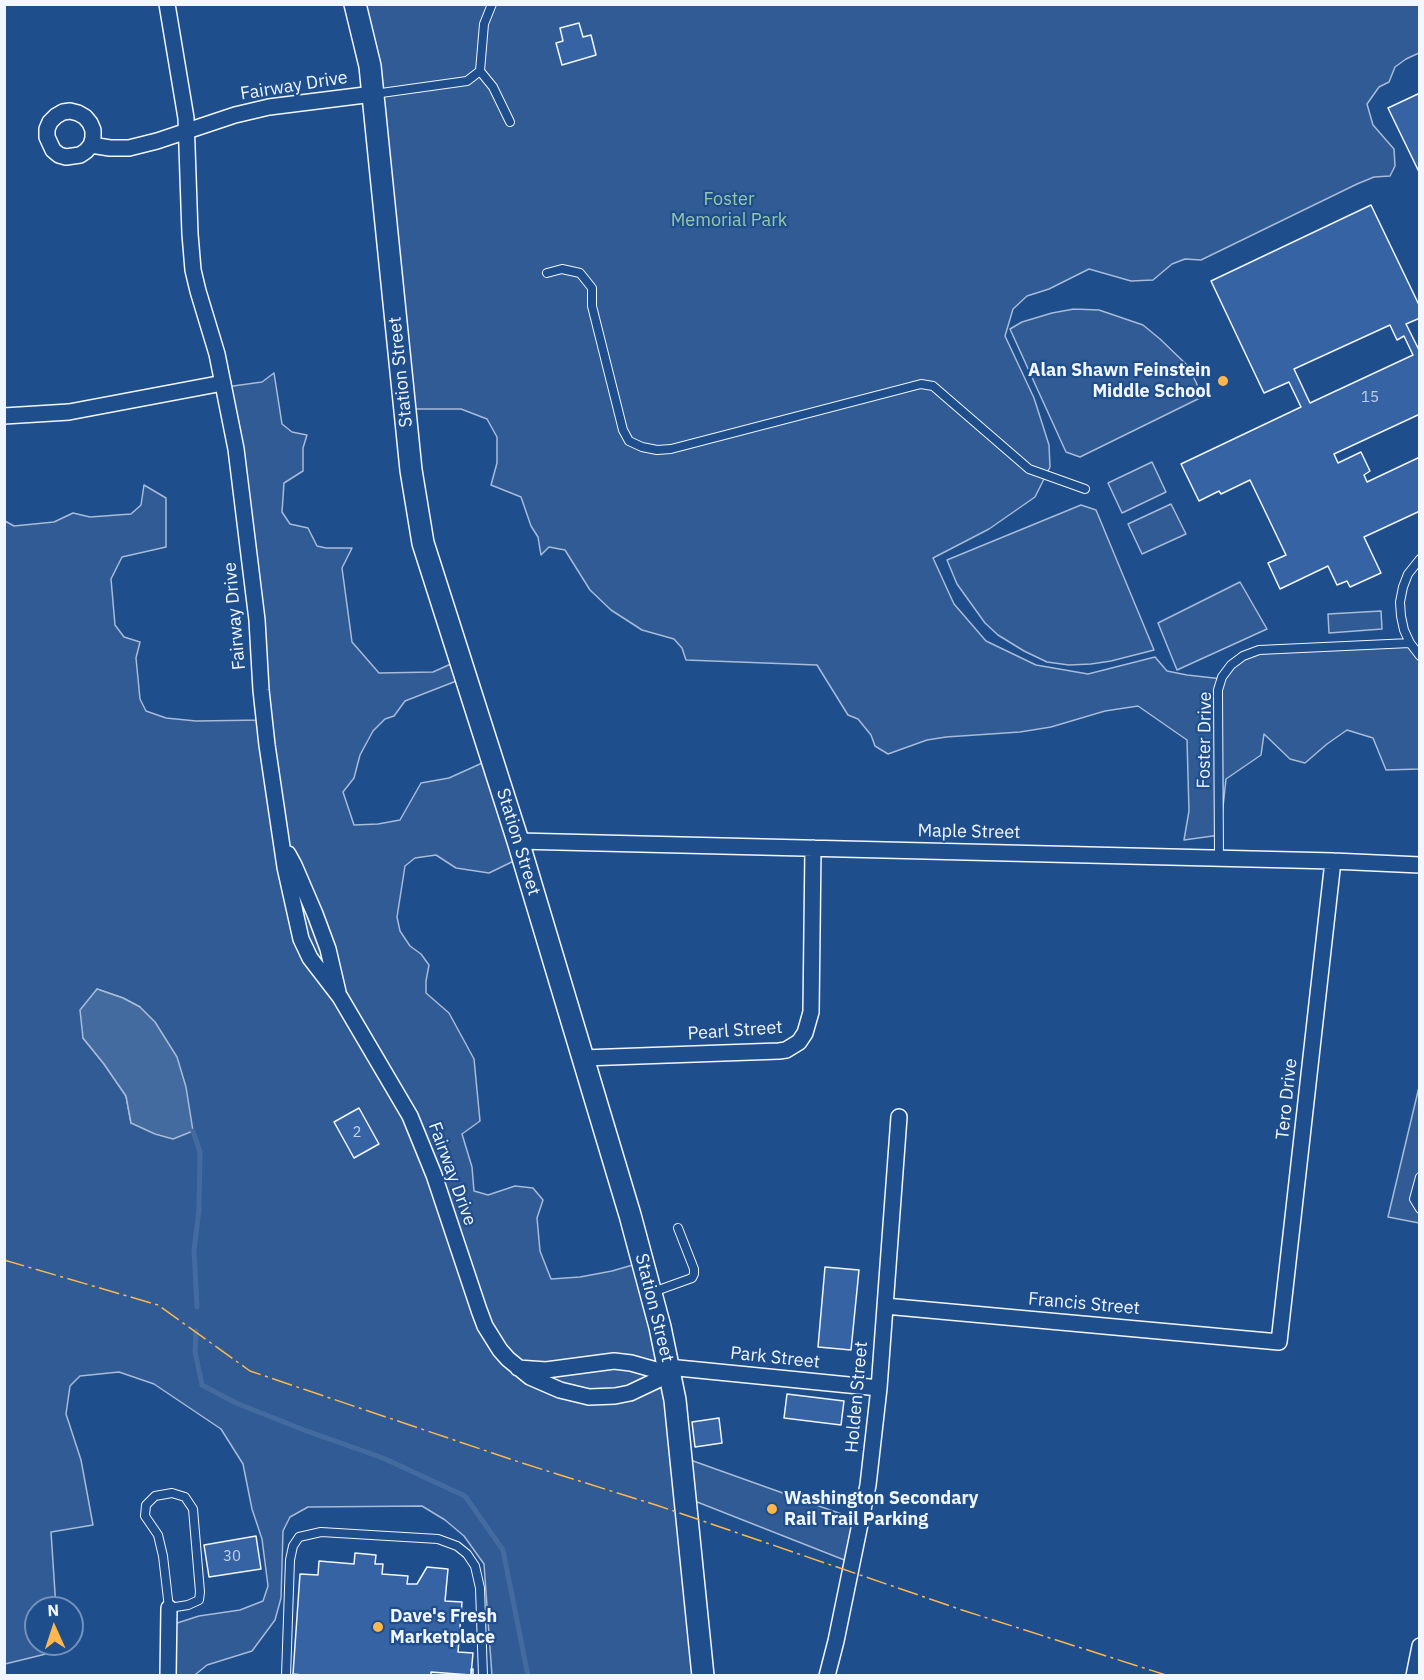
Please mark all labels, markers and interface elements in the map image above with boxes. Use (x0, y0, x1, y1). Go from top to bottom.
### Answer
street label: Fairway Drive (239, 67, 349, 105)
park label: Foster Memorial Park (671, 189, 787, 232)
street label: Station Street (384, 316, 418, 428)
place label: Alan Shawn Feinstein Middle School (1028, 360, 1211, 403)
marker: Alan Shawn Feinstein Middle School (1216, 374, 1230, 388)
house number: 15 (1361, 389, 1379, 407)
street label: Fairway Drive (220, 561, 250, 671)
street label: Foster Drive (1193, 691, 1217, 789)
street label: Station Street (491, 786, 545, 898)
street label: Maple Street (917, 820, 1021, 844)
street label: Pearl Street (687, 1017, 783, 1045)
street label: Tero Drive (1272, 1057, 1302, 1141)
street label: Fairway Drive (423, 1119, 481, 1229)
house number: 2 (353, 1124, 361, 1142)
street label: Station Street (630, 1251, 678, 1365)
street label: Francis Street (1027, 1288, 1141, 1320)
street label: Holden Street (841, 1340, 873, 1454)
street label: Park Street (729, 1343, 821, 1373)
place label: Washington Secondary Rail Trail Parking (784, 1488, 978, 1530)
marker: Washington Secondary Rail Trail Parking (765, 1502, 779, 1516)
house number: 30 (223, 1548, 241, 1566)
north arrow (24, 1596, 84, 1656)
text: N (47, 1600, 59, 1620)
place label: Dave's Fresh Marketplace (390, 1606, 497, 1648)
marker: Dave's Fresh Marketplace (371, 1620, 385, 1634)

